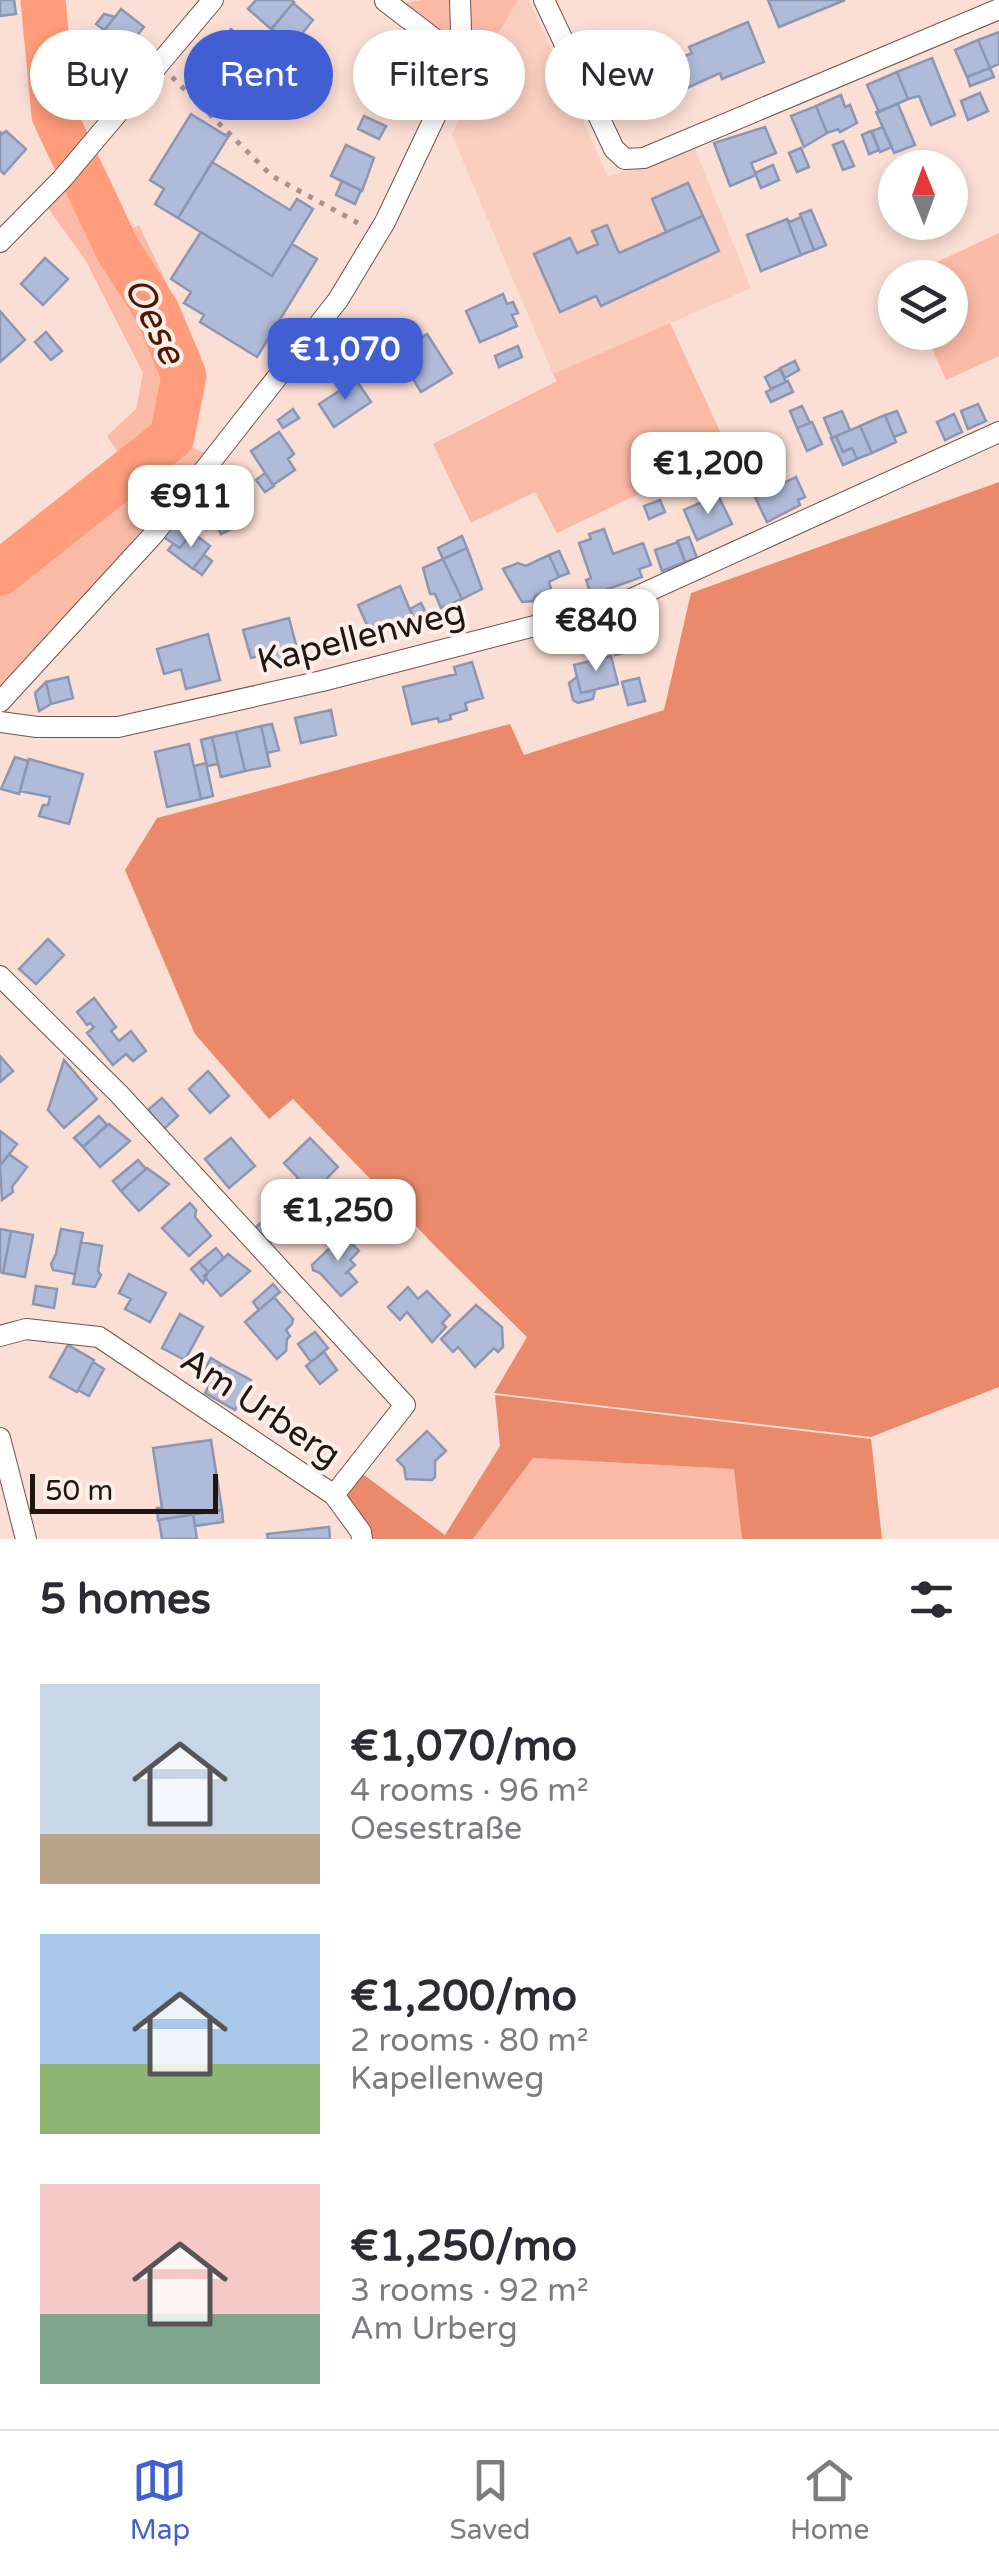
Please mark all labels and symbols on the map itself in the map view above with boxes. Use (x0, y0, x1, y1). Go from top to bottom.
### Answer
north arrow (878, 150, 968, 240)
water label: Oese (113, 269, 196, 374)
pin: €1,070 (264, 318, 426, 403)
pin: €1,200 (627, 432, 789, 517)
pin: €911 (132, 465, 250, 550)
pin: €840 (537, 589, 655, 674)
street label: Kapellenweg (253, 591, 469, 683)
pin: €1,250 (257, 1179, 419, 1264)
street label: Am Urberg (173, 1339, 348, 1476)
scale bar (30, 1469, 218, 1513)

